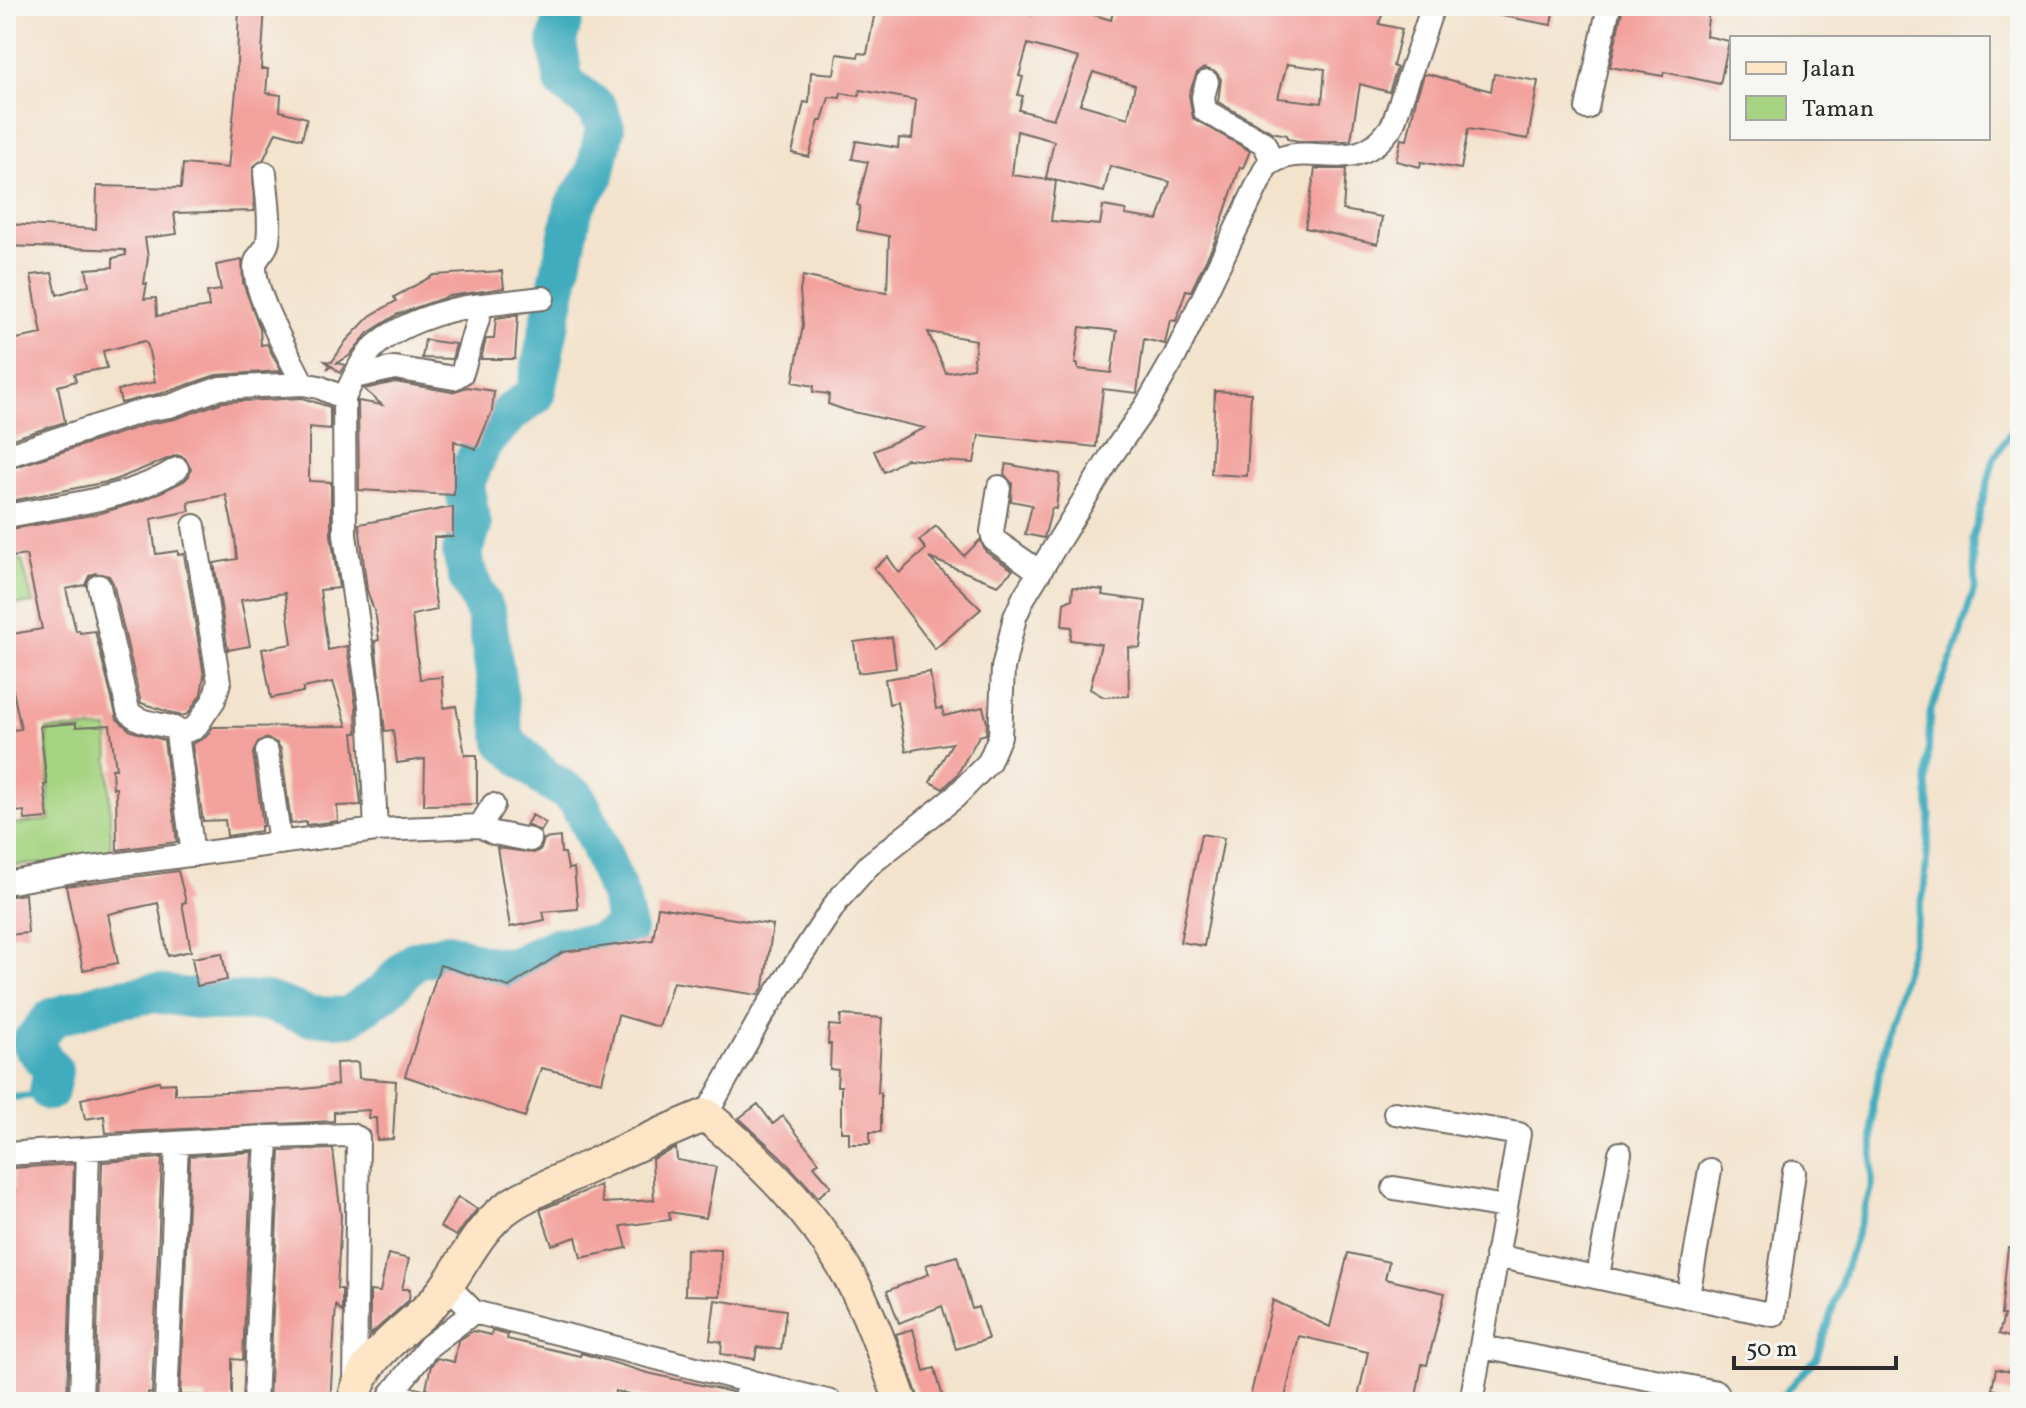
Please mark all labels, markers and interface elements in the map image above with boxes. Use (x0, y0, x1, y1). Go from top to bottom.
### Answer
legend (1730, 36, 1990, 140)
text: Jalan (1802, 53, 1855, 87)
text: Taman (1802, 93, 1874, 127)
scale bar (1734, 1320, 1896, 1370)
text: 50 m (1746, 1333, 1798, 1367)

